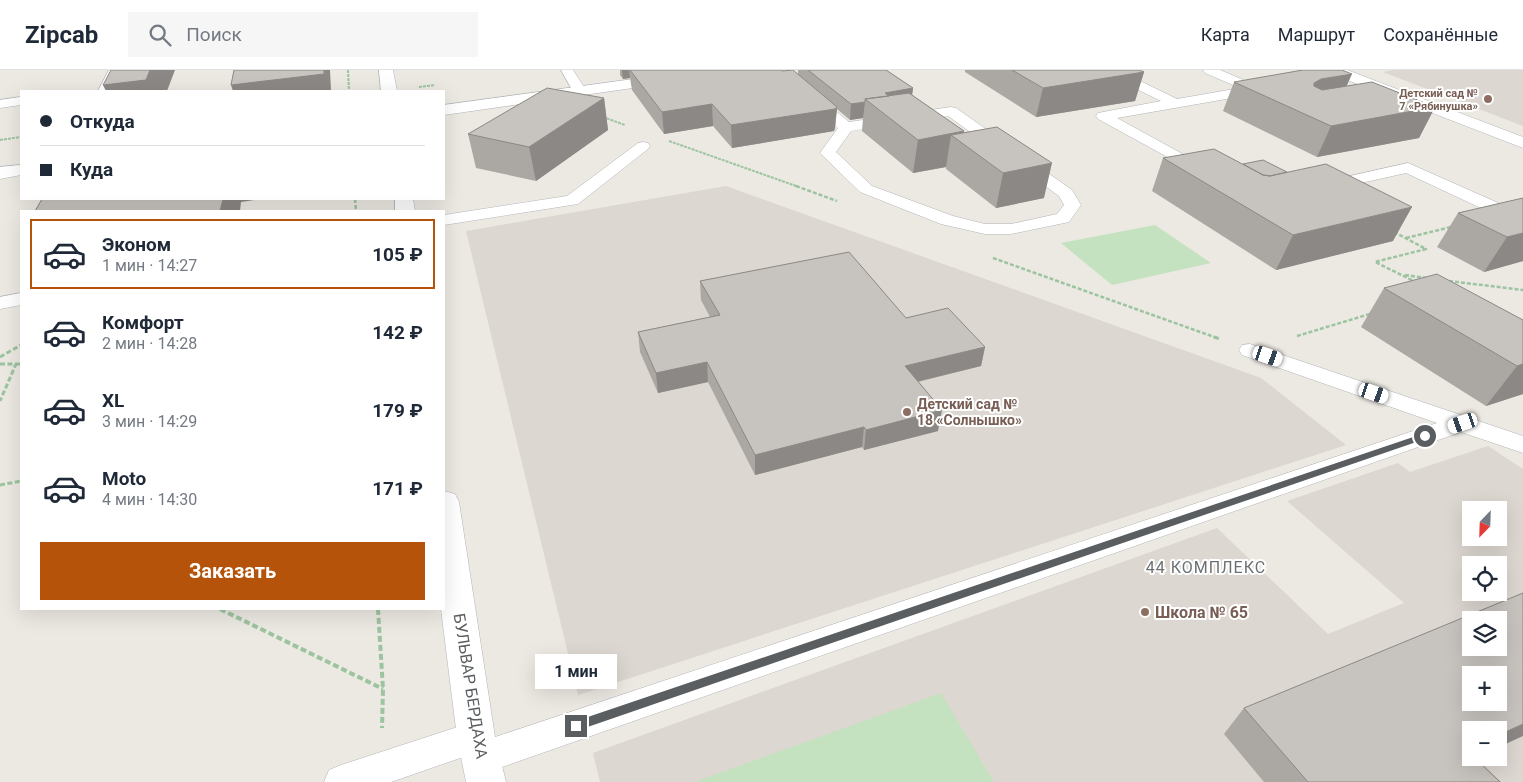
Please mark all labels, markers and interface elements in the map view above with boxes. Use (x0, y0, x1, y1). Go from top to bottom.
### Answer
search box (128, 12, 478, 57)
text: Zipcab (25, 21, 98, 49)
icon: search (146, 21, 174, 49)
text: Поиск (186, 23, 242, 46)
text: Карта (1201, 24, 1250, 45)
text: Маршрут (1278, 24, 1355, 45)
text: Сохранённые (1383, 24, 1498, 45)
place label: Детский сад № 7 «Рябинушка» (1399, 87, 1478, 113)
marker: Детский сад № 7 «Рябинушка» (1482, 93, 1494, 105)
text: Откуда (70, 110, 135, 133)
text: Куда (70, 158, 113, 181)
icon: car (42, 232, 87, 277)
text: Эконом (102, 233, 171, 256)
text: 105 ₽ (372, 243, 423, 266)
text: 1 мин · 14:27 (102, 256, 197, 275)
icon: car (42, 310, 87, 355)
text: Комфорт (102, 311, 184, 334)
text: 142 ₽ (372, 321, 423, 344)
text: 2 мин · 14:28 (102, 334, 197, 353)
car (1251, 344, 1284, 368)
car (1357, 381, 1390, 405)
icon: car (42, 388, 87, 433)
text: XL (102, 389, 124, 412)
place label: Детский сад № 18 «Солнышко» (917, 396, 1022, 428)
text: 179 ₽ (372, 399, 423, 422)
marker: Детский сад № 18 «Солнышко» (901, 406, 913, 418)
car (1446, 411, 1479, 435)
text: 3 мин · 14:29 (102, 412, 197, 431)
route start (1414, 425, 1436, 447)
icon: car (42, 466, 87, 511)
text: Moto (102, 467, 146, 490)
text: 171 ₽ (372, 477, 423, 500)
text: 4 мин · 14:30 (102, 490, 197, 509)
north arrow (1462, 501, 1508, 546)
map controls (1462, 501, 1507, 766)
button: Заказать (40, 542, 425, 600)
button: locate (1462, 556, 1507, 601)
district label: 44 КОМПЛЕКС (1146, 558, 1266, 577)
place label: Школа № 65 (1155, 603, 1248, 622)
marker: Школа № 65 (1139, 606, 1151, 618)
button: layers (1462, 611, 1507, 656)
street label: БУЛЬВАР БЕРДАХА (450, 612, 491, 761)
callout: 1 мин (535, 654, 617, 688)
text: 1 мин (554, 662, 598, 681)
button: + (1462, 666, 1507, 711)
route end (565, 715, 587, 737)
button: − (1462, 721, 1507, 766)

